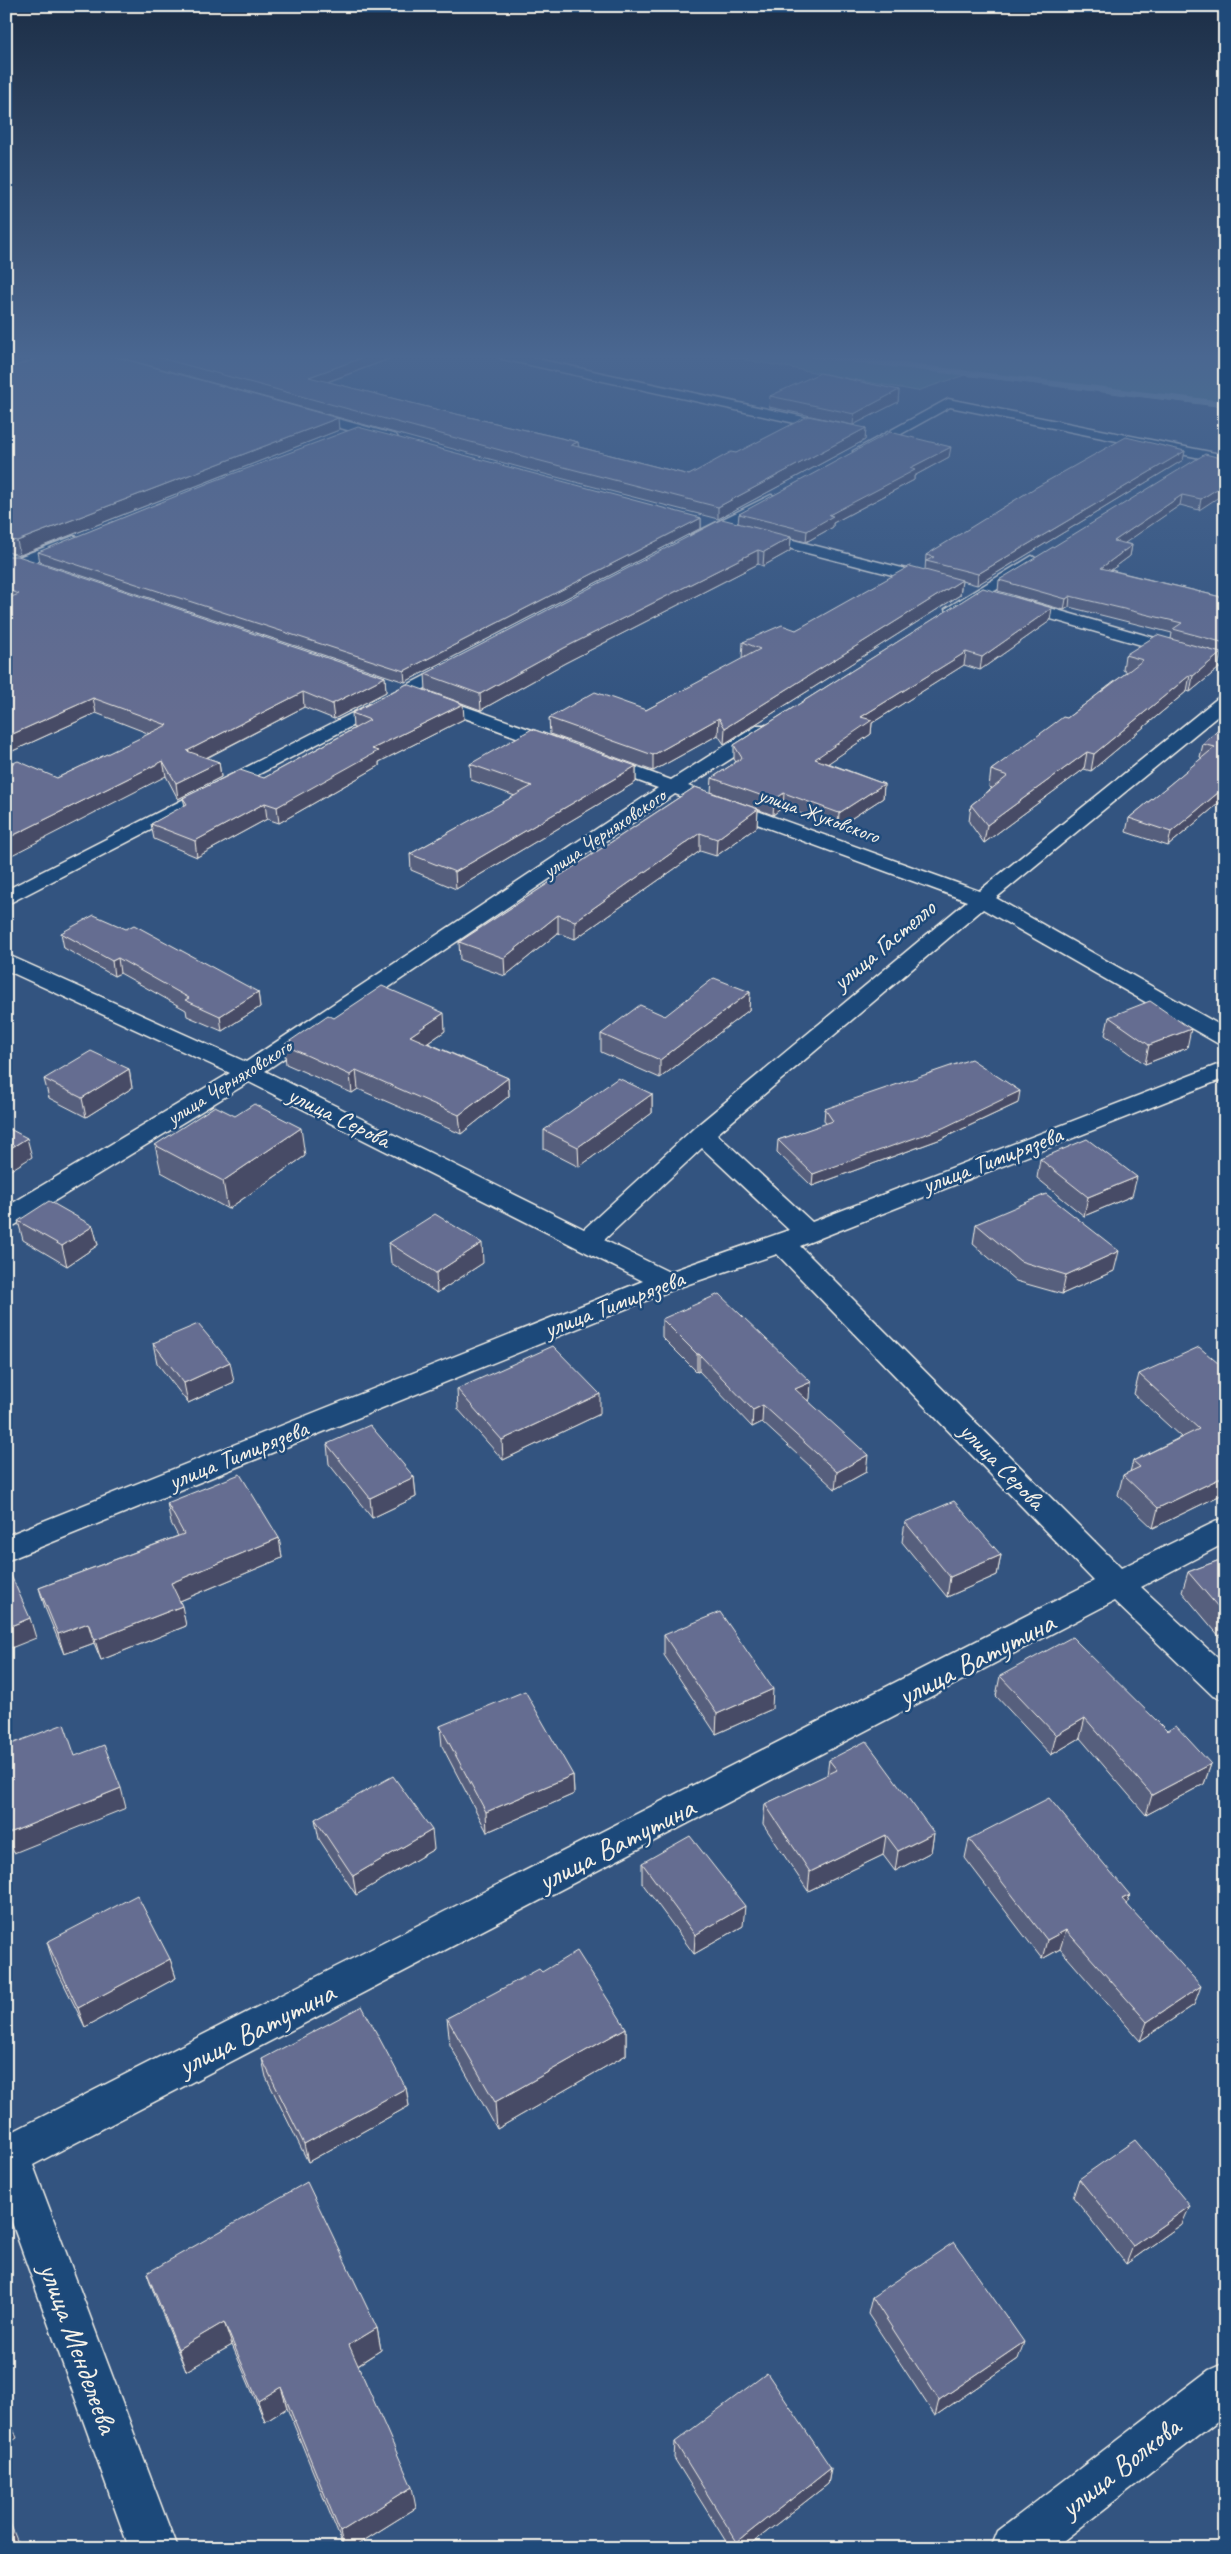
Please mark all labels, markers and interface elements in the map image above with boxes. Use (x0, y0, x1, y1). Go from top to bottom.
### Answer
street label: улица Жуковского (753, 780, 884, 849)
street label: улица Черняховского (536, 781, 673, 885)
street label: улица Гастелло (824, 892, 943, 999)
street label: улица Черняховского (160, 1032, 299, 1132)
street label: улица Серова (281, 1078, 398, 1157)
street label: улица Тимирязева (915, 1118, 1069, 1202)
street label: улица Тимирязева (537, 1262, 691, 1346)
street label: улица Тимирязева (162, 1412, 314, 1498)
street label: улица Серова (951, 1414, 1054, 1519)
street label: улица Ватутина (889, 1602, 1063, 1716)
street label: улица Ватутина (529, 1787, 703, 1901)
street label: улица Ватутина (169, 1972, 343, 2086)
street label: улица Менделеева (30, 2256, 128, 2440)
street label: улица Волкова (1050, 2406, 1190, 2527)

